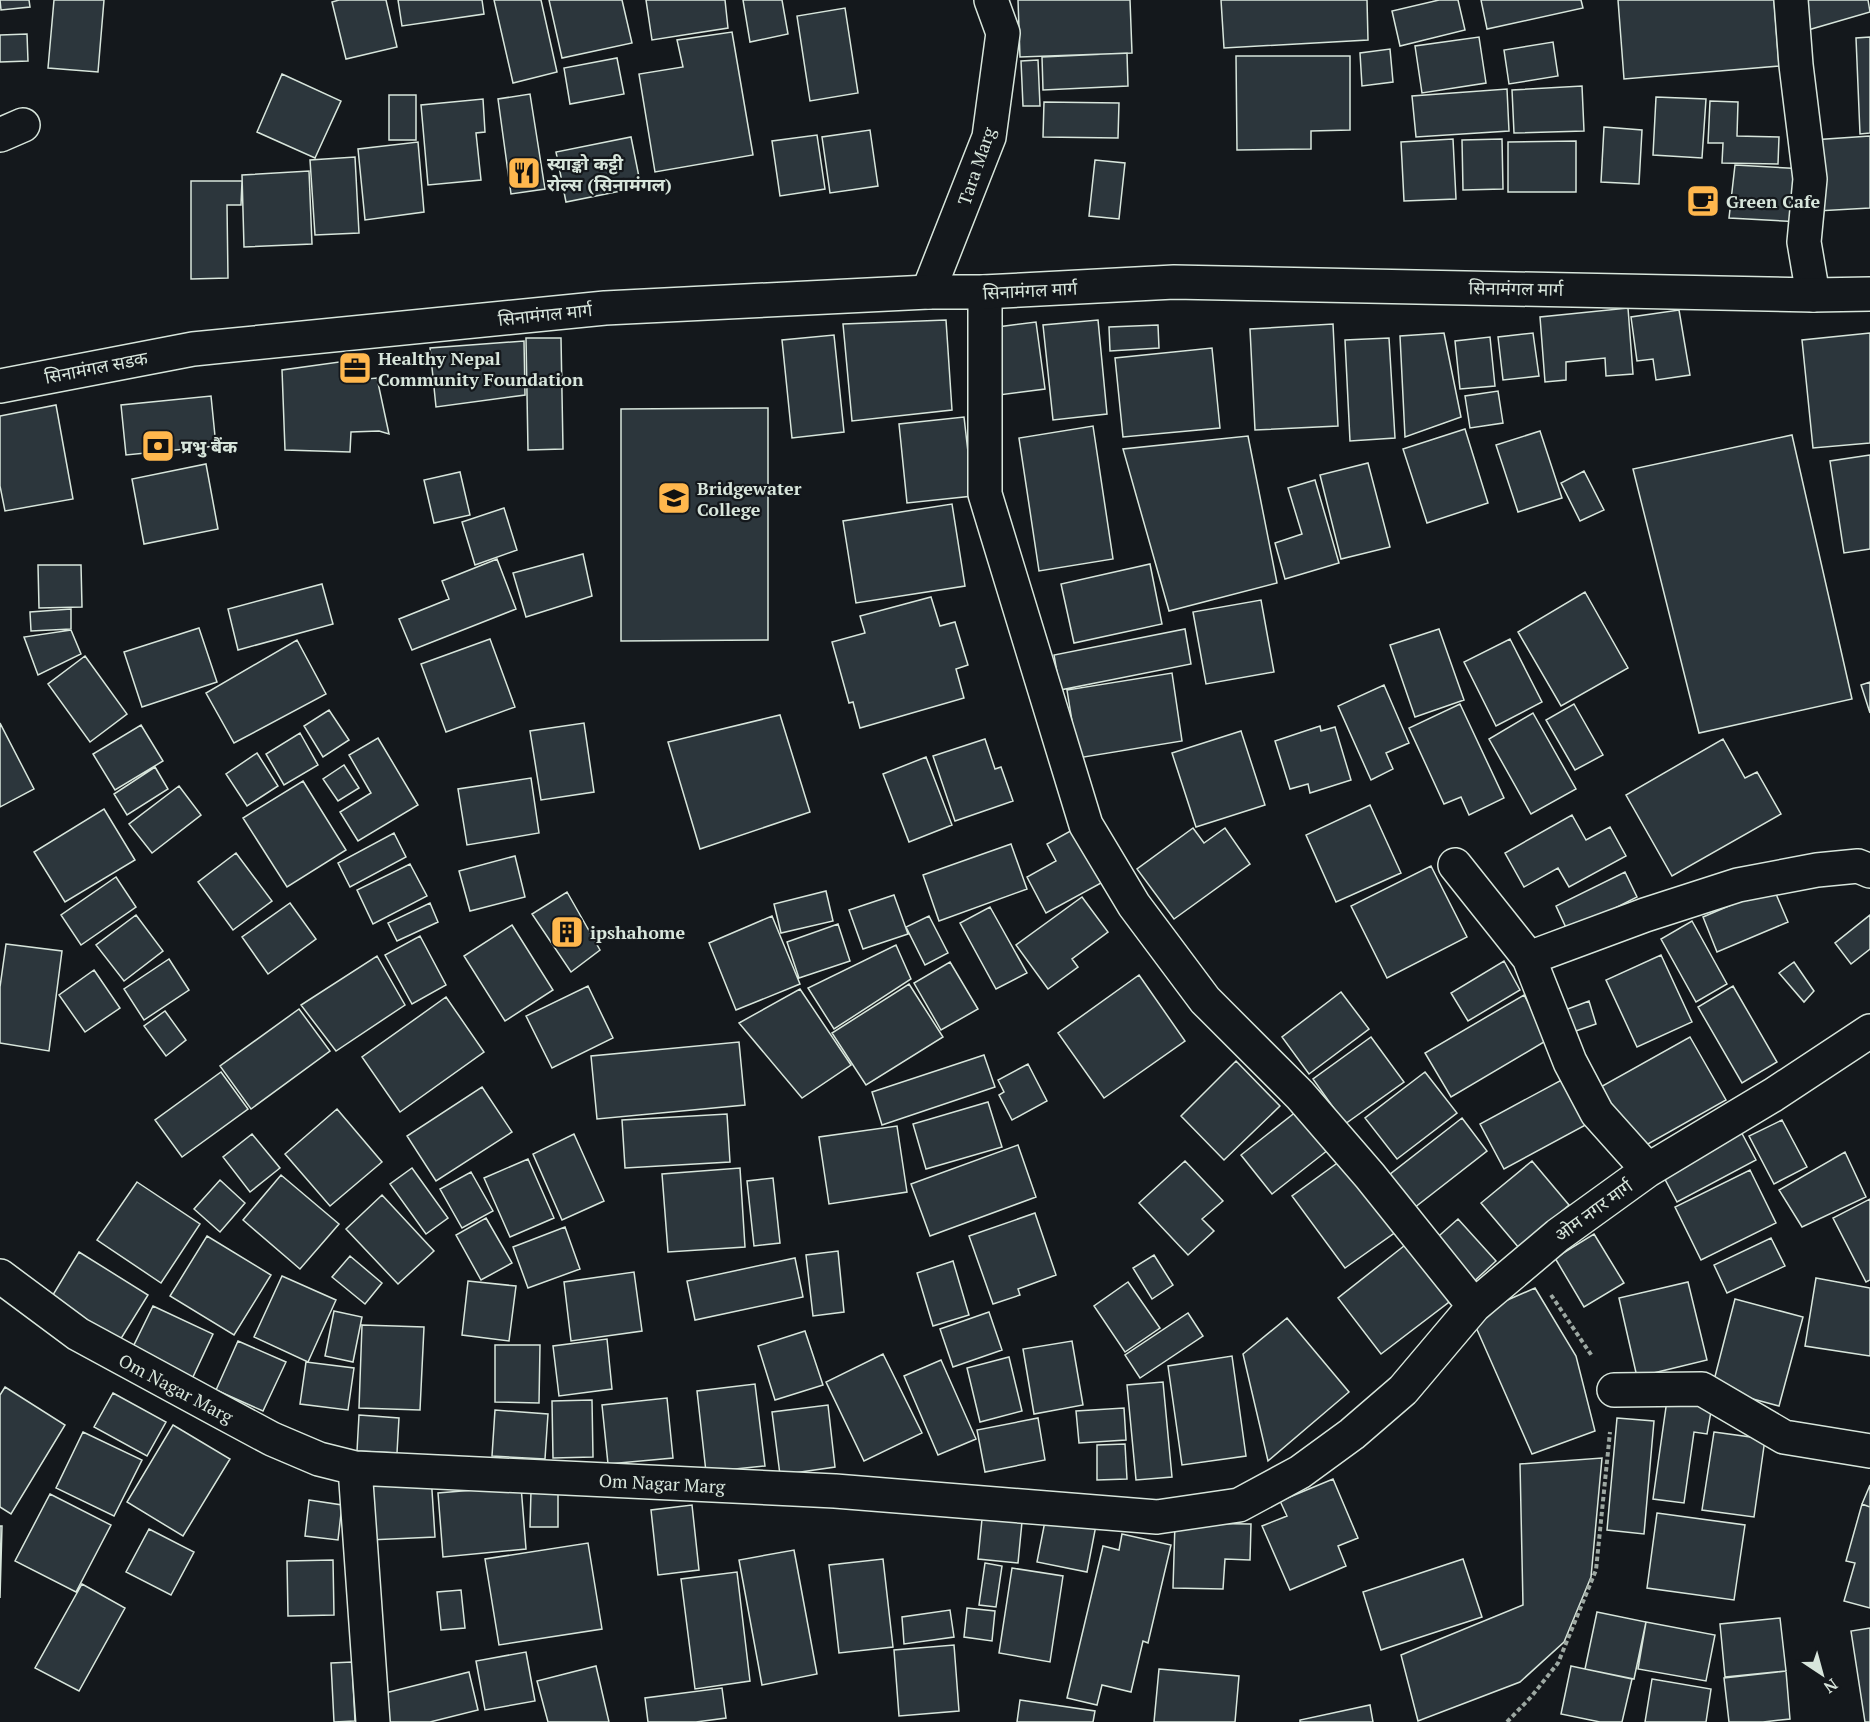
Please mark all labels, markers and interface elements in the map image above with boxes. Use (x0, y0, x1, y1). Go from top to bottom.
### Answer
street label: Tara Marg (951, 123, 1001, 208)
place label: स्याङ्को कट्टी रोल्स (सिनामंगल) (547, 151, 672, 196)
restaurant icon: स्याङ्को कट्टी रोल्स (सिनामंगल) (506, 155, 542, 191)
cafe icon: Green Cafe (1685, 183, 1721, 219)
place label: Green Cafe (1726, 189, 1820, 213)
street label: सिनामंगल मार्ग (982, 275, 1079, 304)
street label: सिनामंगल मार्ग (1469, 275, 1564, 301)
street label: सिनामंगल मार्ग (497, 297, 594, 331)
street label: सिनामंगल सडक (42, 345, 151, 389)
place label: Healthy Nepal Community Foundation (378, 346, 584, 391)
office icon: Healthy Nepal Community Foundation (337, 350, 373, 386)
bank icon: प्रभु बैंक (140, 428, 176, 464)
place label: प्रभु बैंक (181, 434, 238, 458)
place label: Bridgewater College (697, 476, 802, 521)
school or university icon: Bridgewater College (656, 480, 692, 516)
building icon: ipshahome (549, 914, 585, 950)
place label: ipshahome (590, 920, 685, 944)
street label: ओम नगर मार्ग (1549, 1173, 1638, 1246)
street label: Om Nagar Marg (115, 1348, 238, 1429)
street label: Om Nagar Marg (598, 1468, 726, 1498)
north arrow (1792, 1644, 1852, 1704)
text: N (1819, 1674, 1842, 1699)

